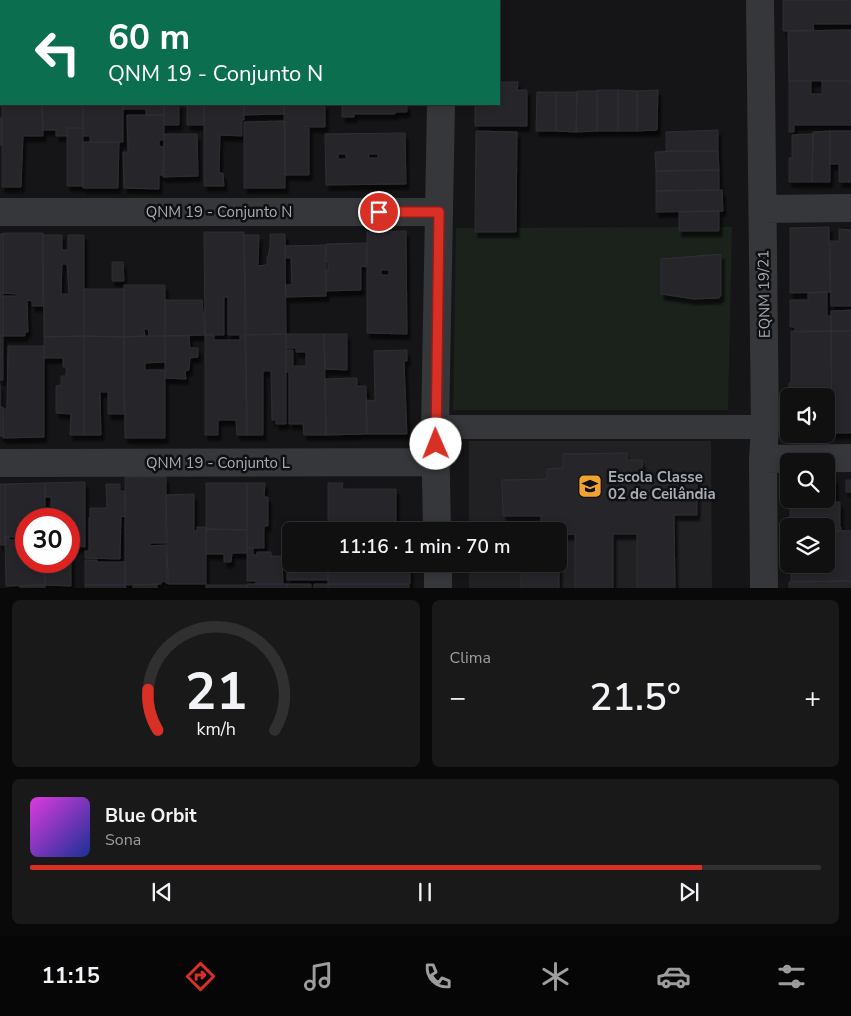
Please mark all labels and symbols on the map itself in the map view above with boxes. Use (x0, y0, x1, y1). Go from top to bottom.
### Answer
pin (358, 191, 400, 233)
street label: QNM 19 - Conjunto N (146, 202, 292, 222)
street label: EQNM 19/21 (753, 250, 775, 338)
position arrow (409, 417, 461, 469)
street label: QNM 19 - Conjunto L (146, 453, 290, 473)
place label: Escola Classe 02 de Ceilândia (608, 467, 716, 504)
school or university icon: Escola Classe 02 de Ceilândia (577, 473, 603, 499)
speed limit sign: 30 (15, 508, 80, 573)

